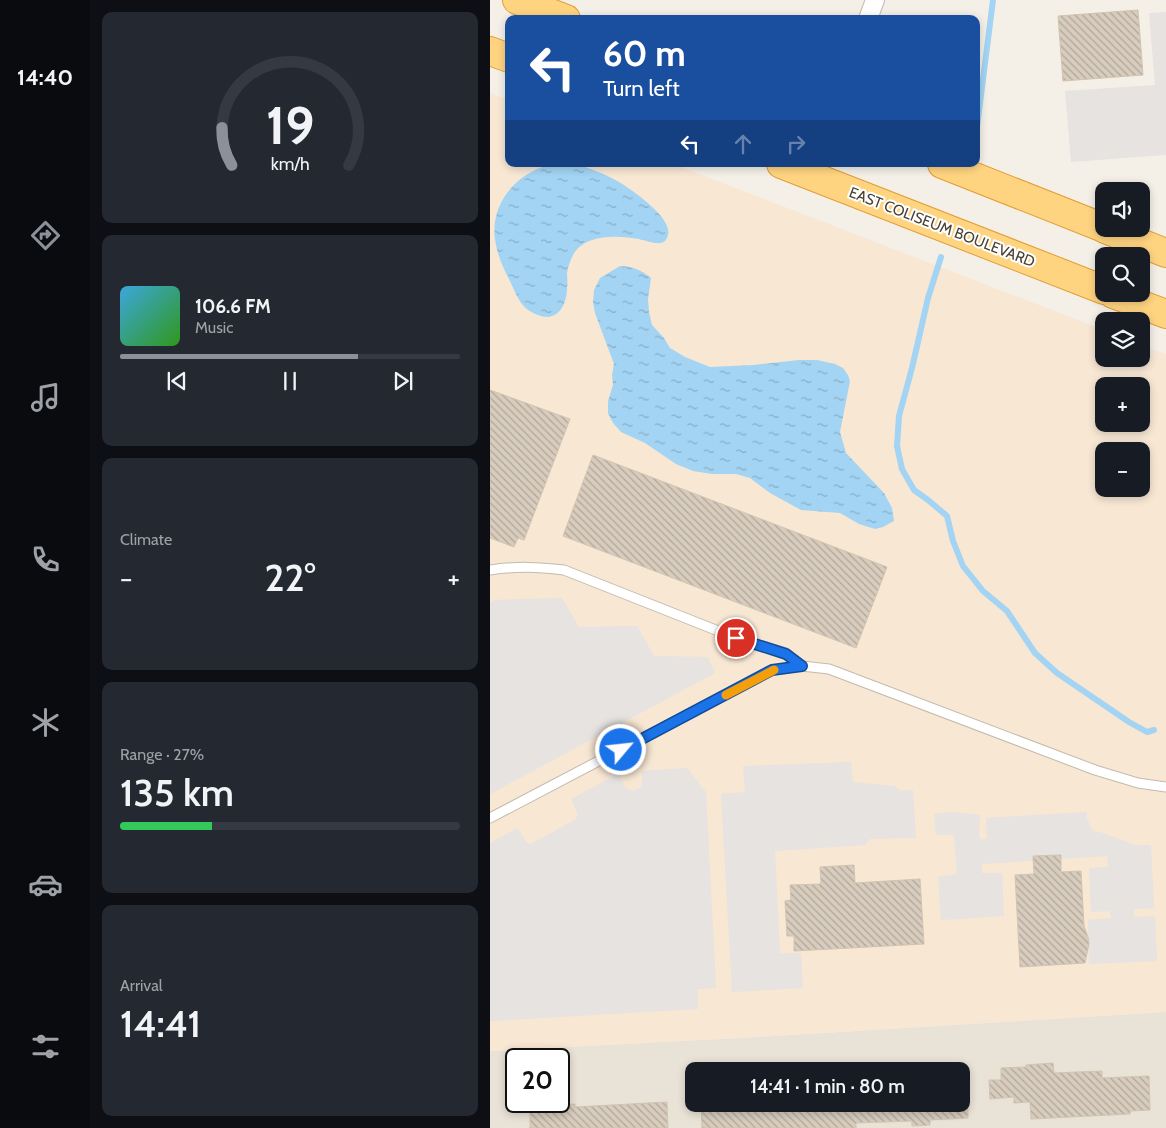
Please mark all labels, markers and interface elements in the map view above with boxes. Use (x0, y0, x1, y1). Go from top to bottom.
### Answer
text: 60 m (603, 32, 686, 75)
icon: left (520, 35, 585, 100)
text: 14:40 (17, 64, 73, 91)
text: Turn left (603, 75, 680, 102)
text: 19 (266, 94, 314, 157)
icon: left (676, 130, 704, 158)
icon: ahead (729, 130, 757, 158)
icon: right (782, 130, 810, 158)
text: km/h (270, 153, 310, 174)
map controls (1095, 182, 1150, 497)
button: sound (1095, 182, 1150, 237)
street label: EAST COLISEUM BOULEVARD (846, 183, 1038, 271)
icon: directions (28, 218, 63, 253)
button: search (1095, 247, 1150, 302)
text: 106.6 FM (195, 295, 271, 318)
button: layers (1095, 312, 1150, 367)
text: Music (195, 318, 233, 337)
icon: previous (163, 367, 191, 395)
icon: pause (276, 367, 304, 395)
icon: next (389, 367, 417, 395)
button: + (1095, 377, 1150, 432)
icon: music (28, 380, 63, 415)
button: − (1095, 442, 1150, 497)
text: Climate (120, 530, 172, 549)
icon: phone (28, 542, 63, 577)
text: 22° (264, 554, 316, 601)
text: − (120, 561, 132, 595)
text: + (448, 561, 460, 595)
pin (715, 617, 757, 659)
icon: arrive (722, 624, 750, 652)
icon: climate (28, 705, 63, 740)
position arrow (594, 723, 646, 775)
text: Range · 27% (120, 745, 204, 764)
text: 135 km (120, 769, 234, 816)
icon: car (28, 867, 63, 902)
text: Arrival (120, 976, 163, 995)
text: 14:41 (120, 1000, 201, 1047)
icon: filters (28, 1029, 63, 1064)
speed limit sign: 20 (505, 1048, 570, 1113)
text: 14:41 · 1 min · 80 m (750, 1075, 905, 1098)

